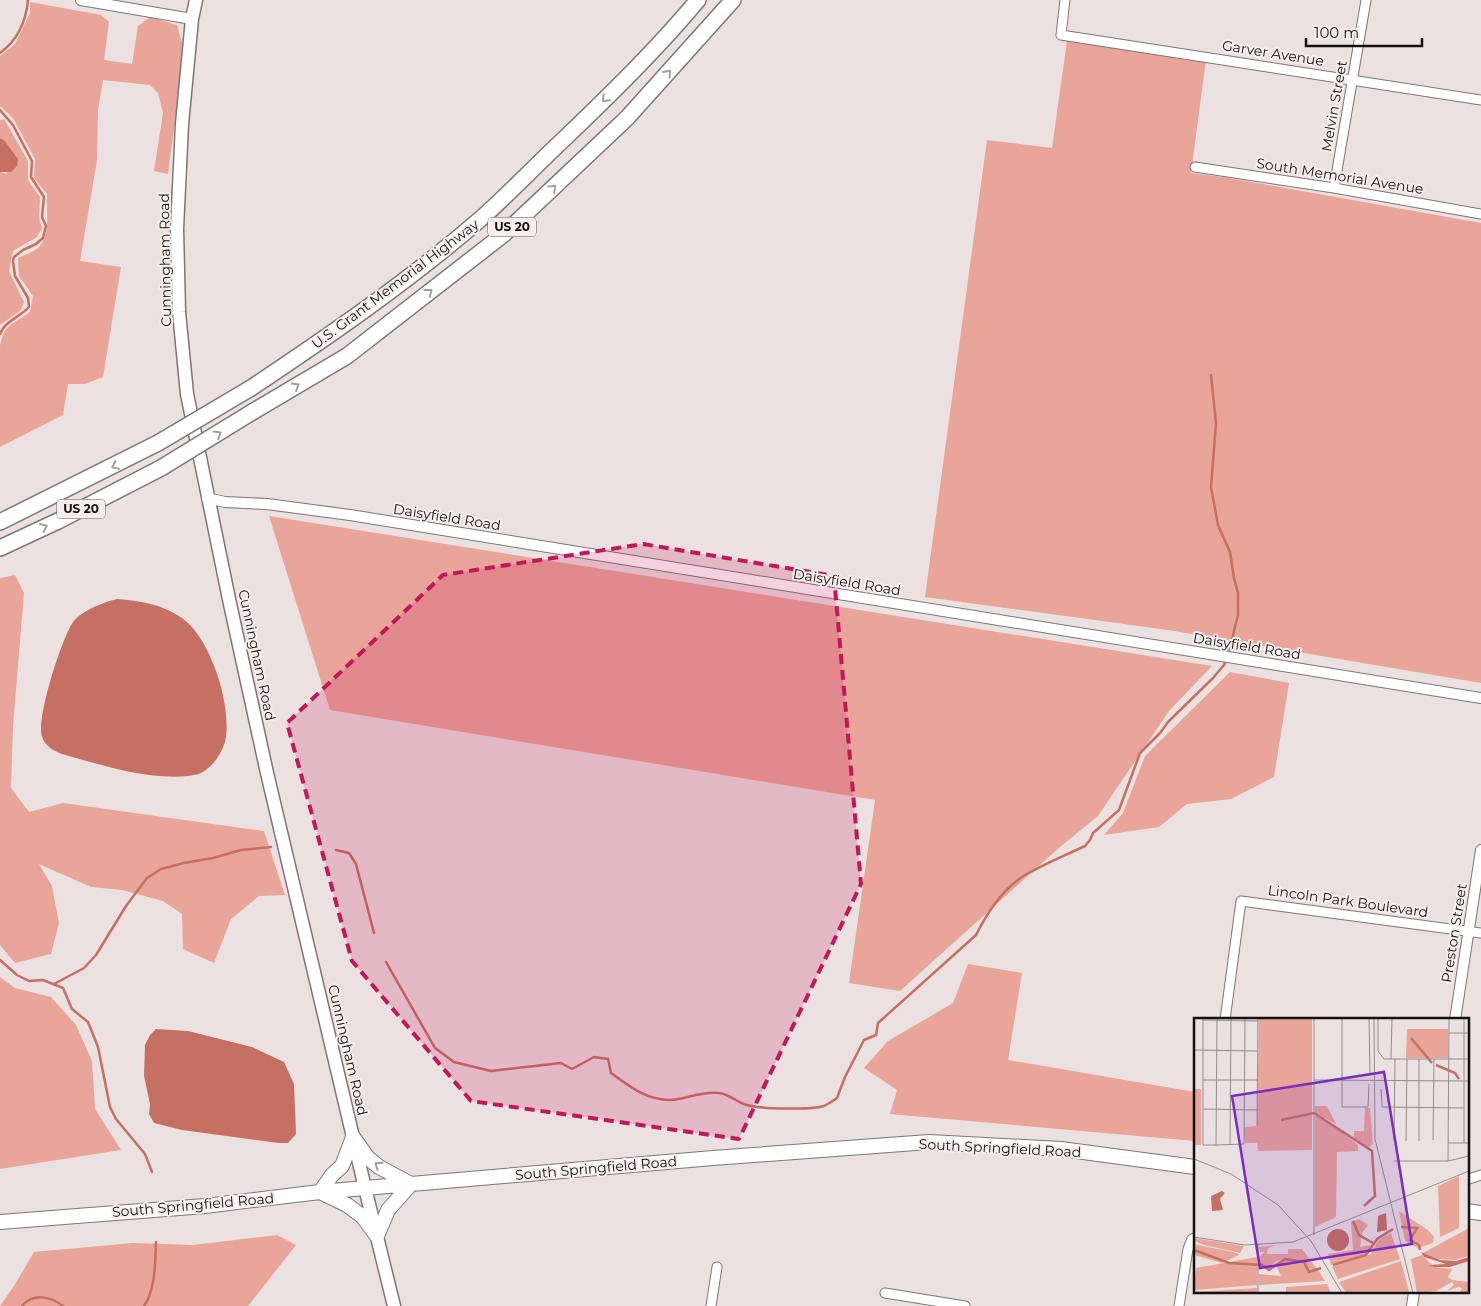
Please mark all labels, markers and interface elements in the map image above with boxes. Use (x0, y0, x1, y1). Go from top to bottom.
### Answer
scale bar (1306, 15, 1422, 47)
text: 100 m (1314, 23, 1359, 42)
street label: Garver Avenue (1221, 36, 1325, 70)
street label: Melvin Street (1317, 59, 1351, 153)
one-way arrow (662, 70, 670, 79)
one-way arrow (602, 94, 611, 103)
street label: South Memorial Avenue (1255, 154, 1425, 198)
one-way arrow (547, 185, 556, 194)
street label: Cunningham Road (155, 193, 175, 327)
street label: U.S. Grant Memorial Highway (308, 215, 482, 353)
road number: US 20 (488, 218, 536, 236)
one-way arrow (423, 289, 432, 298)
one-way arrow (291, 383, 300, 393)
one-way arrow (213, 430, 222, 440)
one-way arrow (111, 459, 120, 470)
road number: US 20 (57, 499, 105, 518)
street label: Daisyfield Road (392, 500, 502, 534)
one-way arrow (39, 523, 48, 533)
street label: Daisyfield Road (792, 565, 902, 599)
street label: Cunningham Road (234, 588, 280, 722)
street label: Daisyfield Road (1192, 629, 1302, 663)
street label: Lincoln Park Boulevard (1267, 881, 1429, 921)
street label: Preston Street (1437, 882, 1471, 984)
street label: Cunningham Road (324, 983, 372, 1117)
inset map (1194, 1018, 1468, 1294)
street label: South Springfield Road (918, 1135, 1082, 1161)
street label: South Springfield Road (514, 1152, 678, 1184)
one-way arrow (374, 1162, 384, 1171)
street label: South Springfield Road (111, 1189, 275, 1221)

